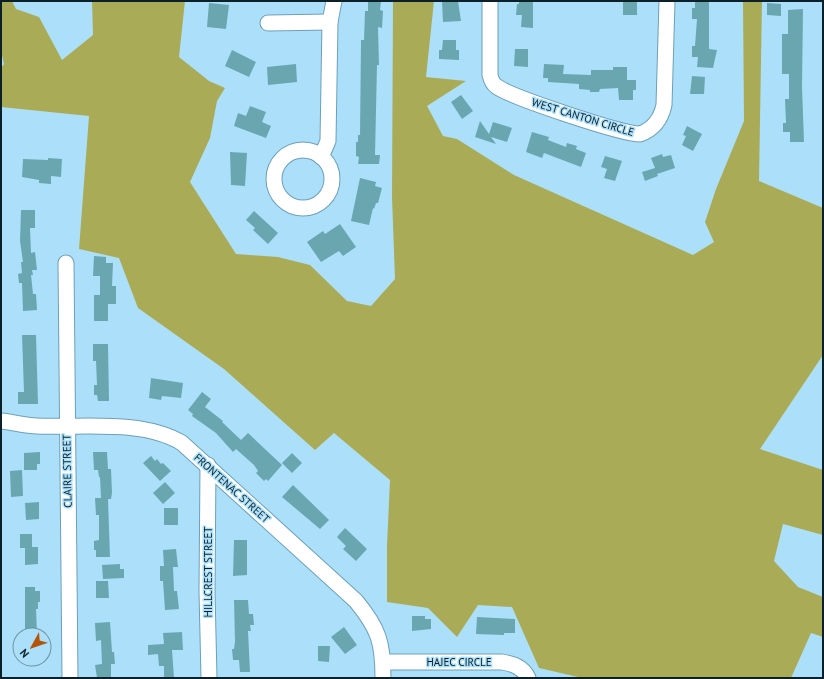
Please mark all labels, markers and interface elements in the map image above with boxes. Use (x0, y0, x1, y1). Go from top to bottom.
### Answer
street label: WEST CANTON CIRCLE (530, 95, 636, 139)
street label: CLAIRE STREET (59, 434, 75, 508)
street label: FRONTENAC STREET (191, 450, 273, 526)
street label: HILLCREST STREET (201, 527, 215, 617)
north arrow (12, 627, 52, 667)
text: N (17, 646, 32, 661)
street label: HAJEC CIRCLE (426, 655, 492, 669)

